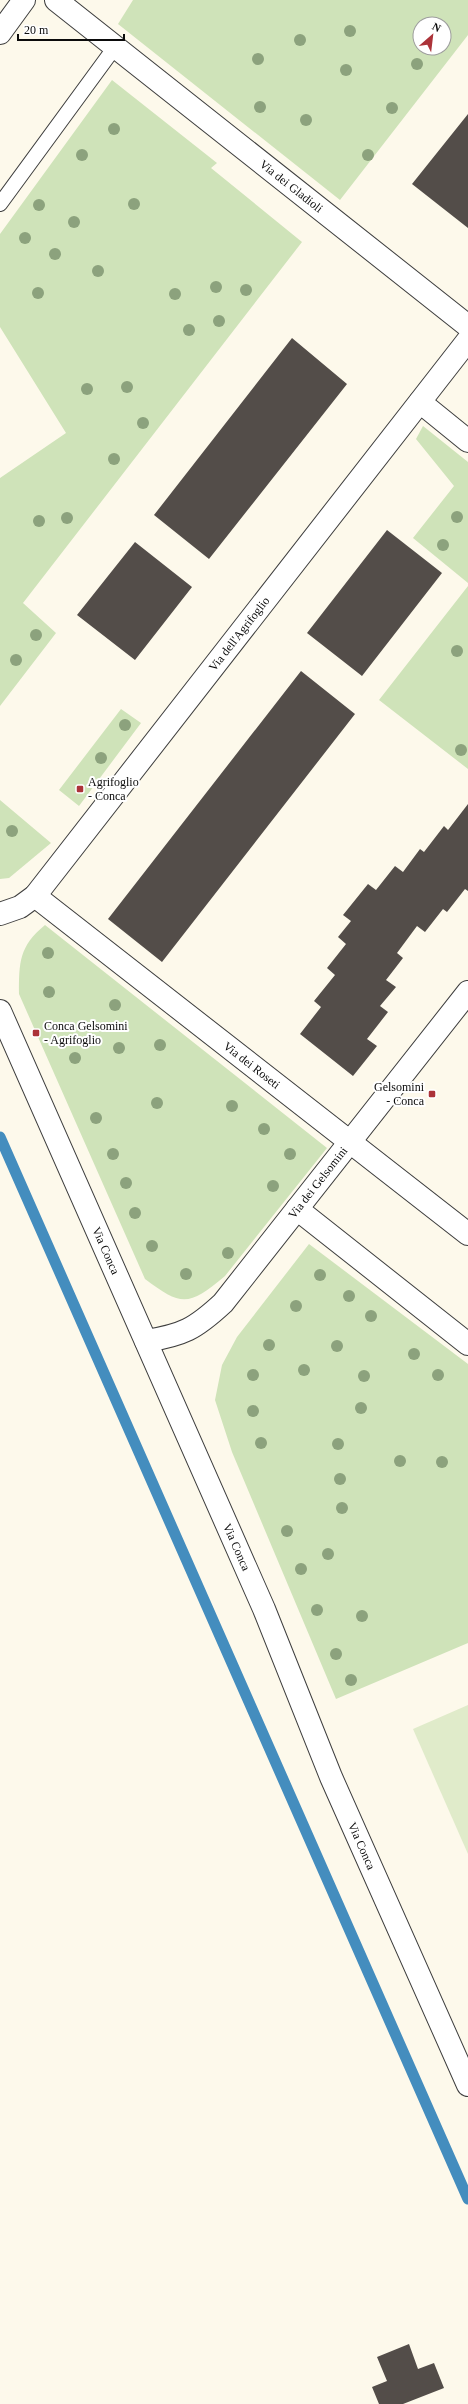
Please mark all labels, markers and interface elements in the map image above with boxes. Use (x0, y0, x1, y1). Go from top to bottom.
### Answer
scale bar (18, 16, 124, 42)
north arrow (412, 16, 452, 56)
text: N (430, 20, 443, 34)
text: 20 m (24, 23, 49, 37)
street label: Via dei Gladioli (257, 157, 326, 216)
street label: Via dell'Agrifoglio (206, 594, 272, 674)
place label: Agrifoglio - Conca (88, 775, 139, 803)
marker: Agrifoglio - Conca (75, 784, 85, 794)
place label: Conca Gelsomini - Agrifoglio (44, 1019, 128, 1047)
marker: Conca Gelsomini - Agrifoglio (31, 1028, 41, 1038)
street label: Via dei Roseti (221, 1039, 283, 1092)
place label: Gelsomini - Conca (374, 1080, 425, 1108)
marker: Gelsomini - Conca (427, 1089, 437, 1099)
street label: Via dei Gelsomini (285, 1143, 351, 1221)
street label: Via Conca (89, 1225, 123, 1277)
street label: Via Conca (220, 1521, 253, 1574)
street label: Via Conca (345, 1820, 379, 1872)

